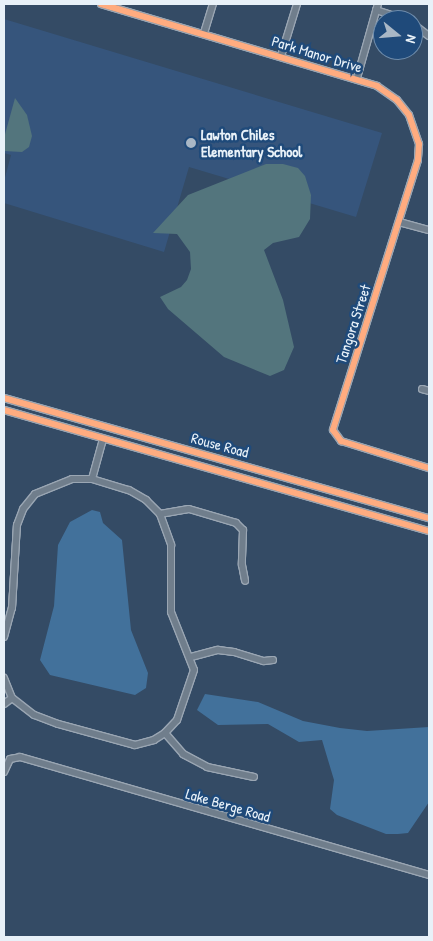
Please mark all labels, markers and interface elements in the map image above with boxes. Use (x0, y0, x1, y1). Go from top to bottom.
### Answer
north arrow (373, 10, 423, 60)
street label: Park Manor Drive (270, 32, 364, 76)
text: N (402, 33, 422, 46)
place label: Lawton Chiles Elementary School (201, 125, 302, 160)
marker: Lawton Chiles Elementary School (185, 137, 197, 149)
street label: Tangora Street (332, 282, 374, 366)
street label: Rouse Road (189, 429, 251, 461)
street label: Lake Berge Road (184, 784, 272, 826)

